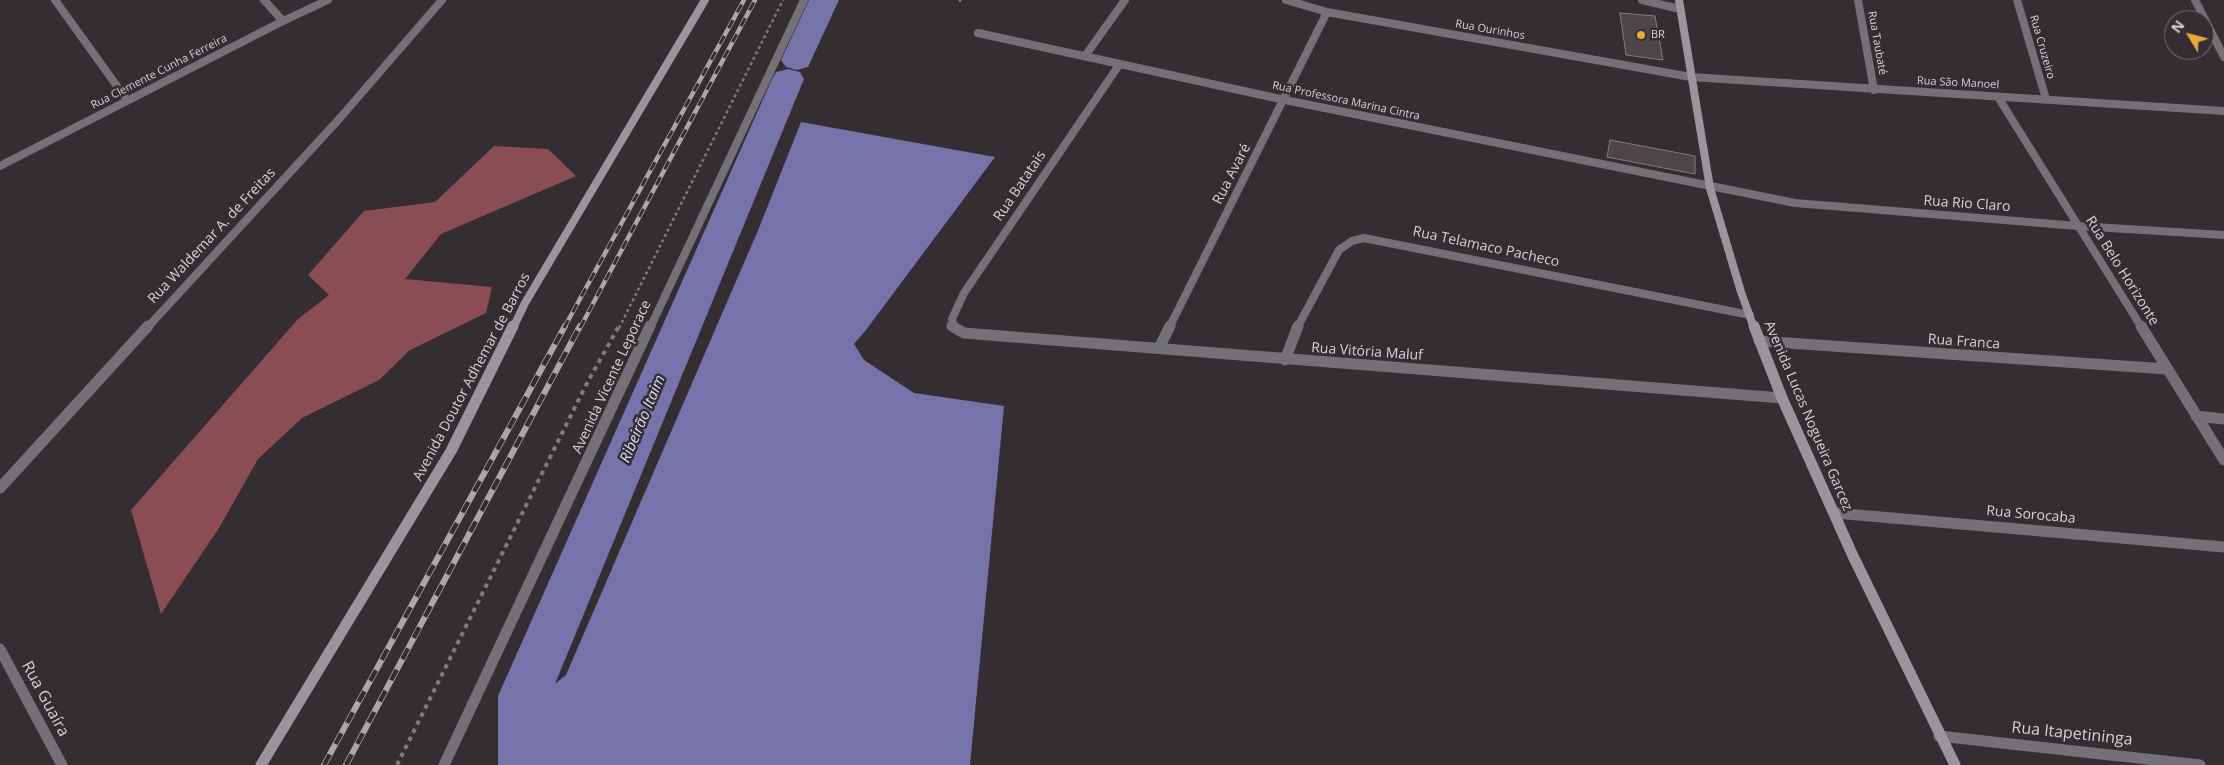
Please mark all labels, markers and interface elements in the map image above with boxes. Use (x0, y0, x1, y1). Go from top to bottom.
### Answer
street label: Rua Taubaté (1865, 10, 1889, 76)
north arrow (2164, 10, 2214, 60)
street label: Rua Cruzeiro (2027, 14, 2057, 80)
text: N (2166, 16, 2188, 37)
street label: Rua Ourinhos (1454, 17, 1526, 43)
place label: BR (1651, 28, 1665, 42)
marker: BR (1635, 29, 1647, 41)
street label: Rua Clemente Cunha Ferreira (89, 32, 229, 112)
street label: Rua São Manoel (1916, 74, 2000, 92)
street label: Rua Professora Marina Cintra (1271, 79, 1421, 123)
street label: Rua Avaré (1210, 141, 1254, 207)
street label: Rua Batatais (990, 148, 1050, 224)
street label: Rua Waldemar A. de Freitas (145, 165, 279, 307)
street label: Rua Rio Claro (1923, 193, 2011, 215)
street label: Rua Belo Horizonte (2082, 213, 2162, 329)
street label: Rua Telamaco Pacheco (1411, 223, 1561, 271)
street label: Avenida Doutor Adhemar de Barros (410, 270, 534, 484)
street label: Avenida Vicente Leporace (569, 298, 655, 456)
street label: Avenida Lucas Nogueira Garcez (1760, 318, 1856, 514)
street label: Rua Franca (1927, 331, 2001, 353)
street label: Rua Vitória Maluf (1311, 340, 1423, 364)
water label: Ribeirão Itaim (616, 373, 670, 465)
street label: Rua Sorocaba (1986, 503, 2076, 527)
street label: Rua Guaíra (17, 658, 73, 740)
street label: Rua Itapetininga (2011, 718, 2133, 750)

